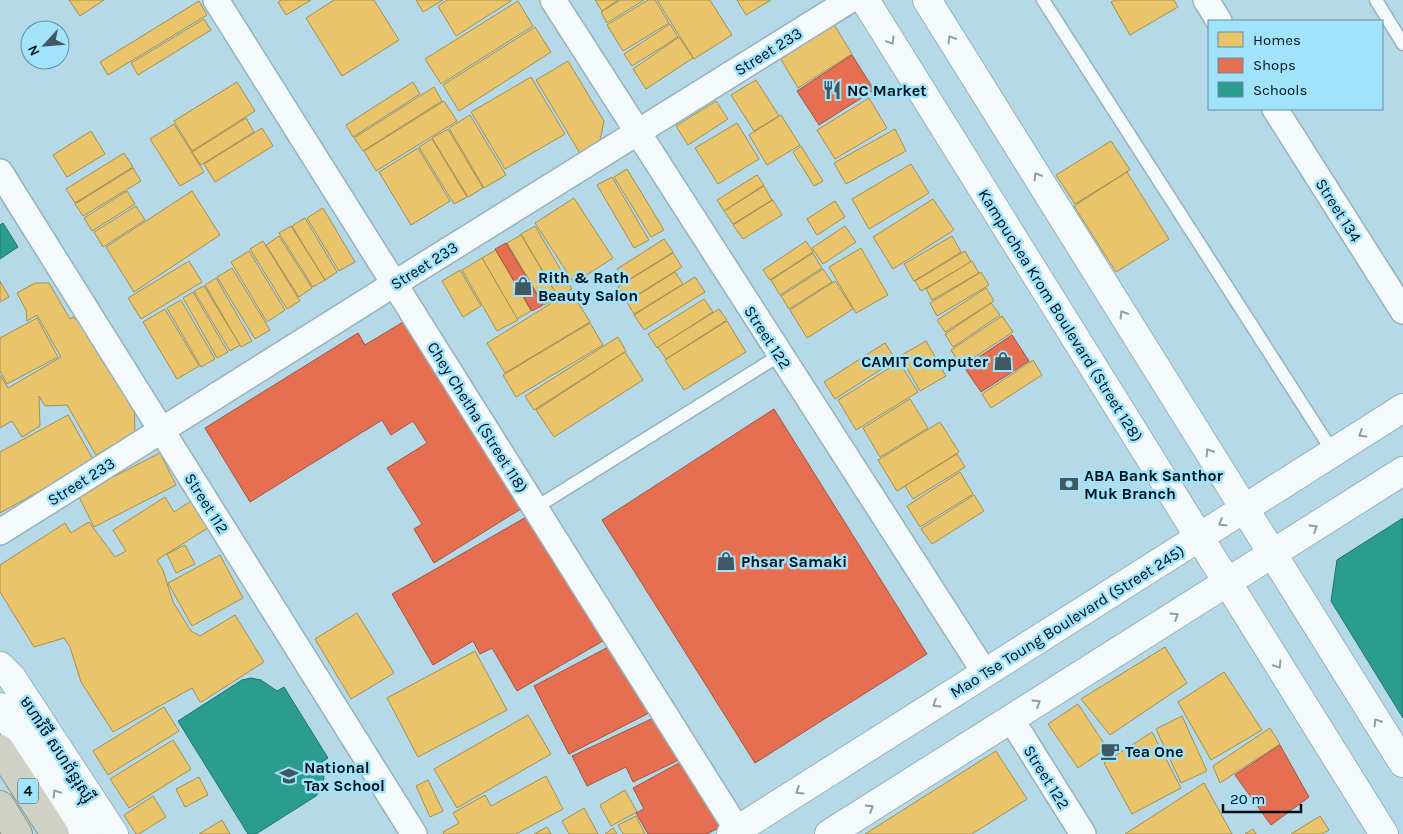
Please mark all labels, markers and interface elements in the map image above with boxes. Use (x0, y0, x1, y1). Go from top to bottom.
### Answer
north arrow (20, 20, 70, 70)
legend (1208, 20, 1383, 110)
street label: Street 233 (731, 23, 805, 80)
text: Homes (1253, 31, 1301, 49)
one-way arrow (948, 35, 957, 44)
one-way arrow (884, 36, 894, 45)
text: N (24, 42, 44, 59)
text: Shops (1253, 56, 1296, 74)
restaurant icon: NC Market (821, 79, 843, 101)
place label: NC Market (847, 81, 927, 100)
text: Schools (1253, 81, 1307, 99)
one-way arrow (1034, 173, 1043, 182)
street label: Street 134 (1312, 175, 1366, 246)
street label: Kampuchea Krom Boulevard (Street 128) (974, 185, 1147, 445)
street label: Street 233 (387, 237, 461, 294)
place label: Rith & Rath Beauty Salon (538, 268, 638, 305)
shop icon: Rith & Rath Beauty Salon (512, 275, 534, 297)
street label: Street 122 (740, 302, 795, 372)
one-way arrow (1120, 311, 1130, 320)
street label: Chey Chetha (Street 118) (423, 338, 532, 496)
shop icon: CAMIT Computer (992, 350, 1014, 372)
place label: CAMIT Computer (861, 352, 989, 371)
one-way arrow (1358, 428, 1367, 438)
one-way arrow (1206, 449, 1216, 458)
street label: Street 233 (44, 453, 118, 510)
place label: ABA Bank Santhor Muk Branch (1084, 466, 1224, 503)
street label: Street 112 (181, 470, 233, 537)
bank icon: ABA Bank Santhor Muk Branch (1058, 473, 1080, 495)
one-way arrow (1218, 517, 1227, 526)
one-way arrow (1308, 525, 1317, 534)
street label: Mao Tse Toung Boulevard (Street 245) (947, 541, 1188, 702)
shop icon: Phsar Samaki (715, 550, 737, 572)
place label: Phsar Samaki (741, 552, 847, 571)
one-way arrow (1169, 612, 1178, 622)
one-way arrow (1272, 659, 1282, 668)
street label: មហាវិថី សហព័ន្ធរុស្ស៊ី (12, 692, 100, 809)
one-way arrow (932, 698, 942, 707)
one-way arrow (1032, 699, 1041, 709)
one-way arrow (1374, 718, 1384, 727)
cafe icon: Tea One (1099, 740, 1121, 762)
street label: Street 122 (1020, 742, 1074, 813)
place label: Tea One (1125, 742, 1183, 761)
place label: National Tax School (304, 758, 385, 795)
school or university icon: National Tax School (278, 765, 300, 787)
road number: 4 (18, 778, 38, 804)
scale bar (1223, 782, 1300, 814)
one-way arrow (795, 785, 804, 794)
one-way arrow (53, 789, 62, 799)
text: 20 m (1230, 790, 1265, 808)
one-way arrow (865, 805, 874, 814)

